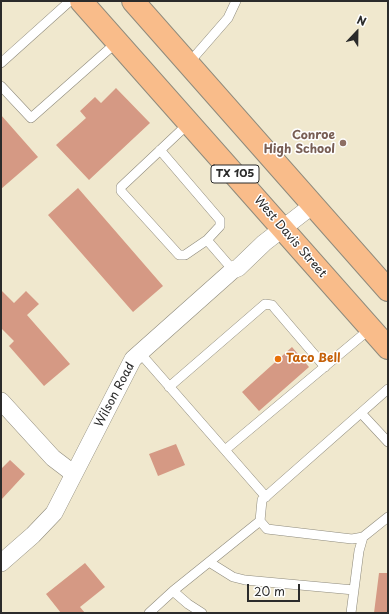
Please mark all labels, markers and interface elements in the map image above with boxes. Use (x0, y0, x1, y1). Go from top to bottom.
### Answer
text: N (354, 11, 369, 30)
north arrow (337, 12, 377, 52)
place label: Conroe High School (264, 129, 335, 157)
marker: Conroe High School (338, 138, 348, 148)
road number: TX 105 (211, 165, 259, 183)
street label: West Davis Street (251, 193, 329, 281)
place label: Taco Bell (286, 352, 340, 366)
marker: Taco Bell (273, 354, 283, 364)
street label: Wilson Road (92, 360, 138, 430)
scale bar (249, 576, 302, 602)
text: 20 m (254, 582, 285, 600)

